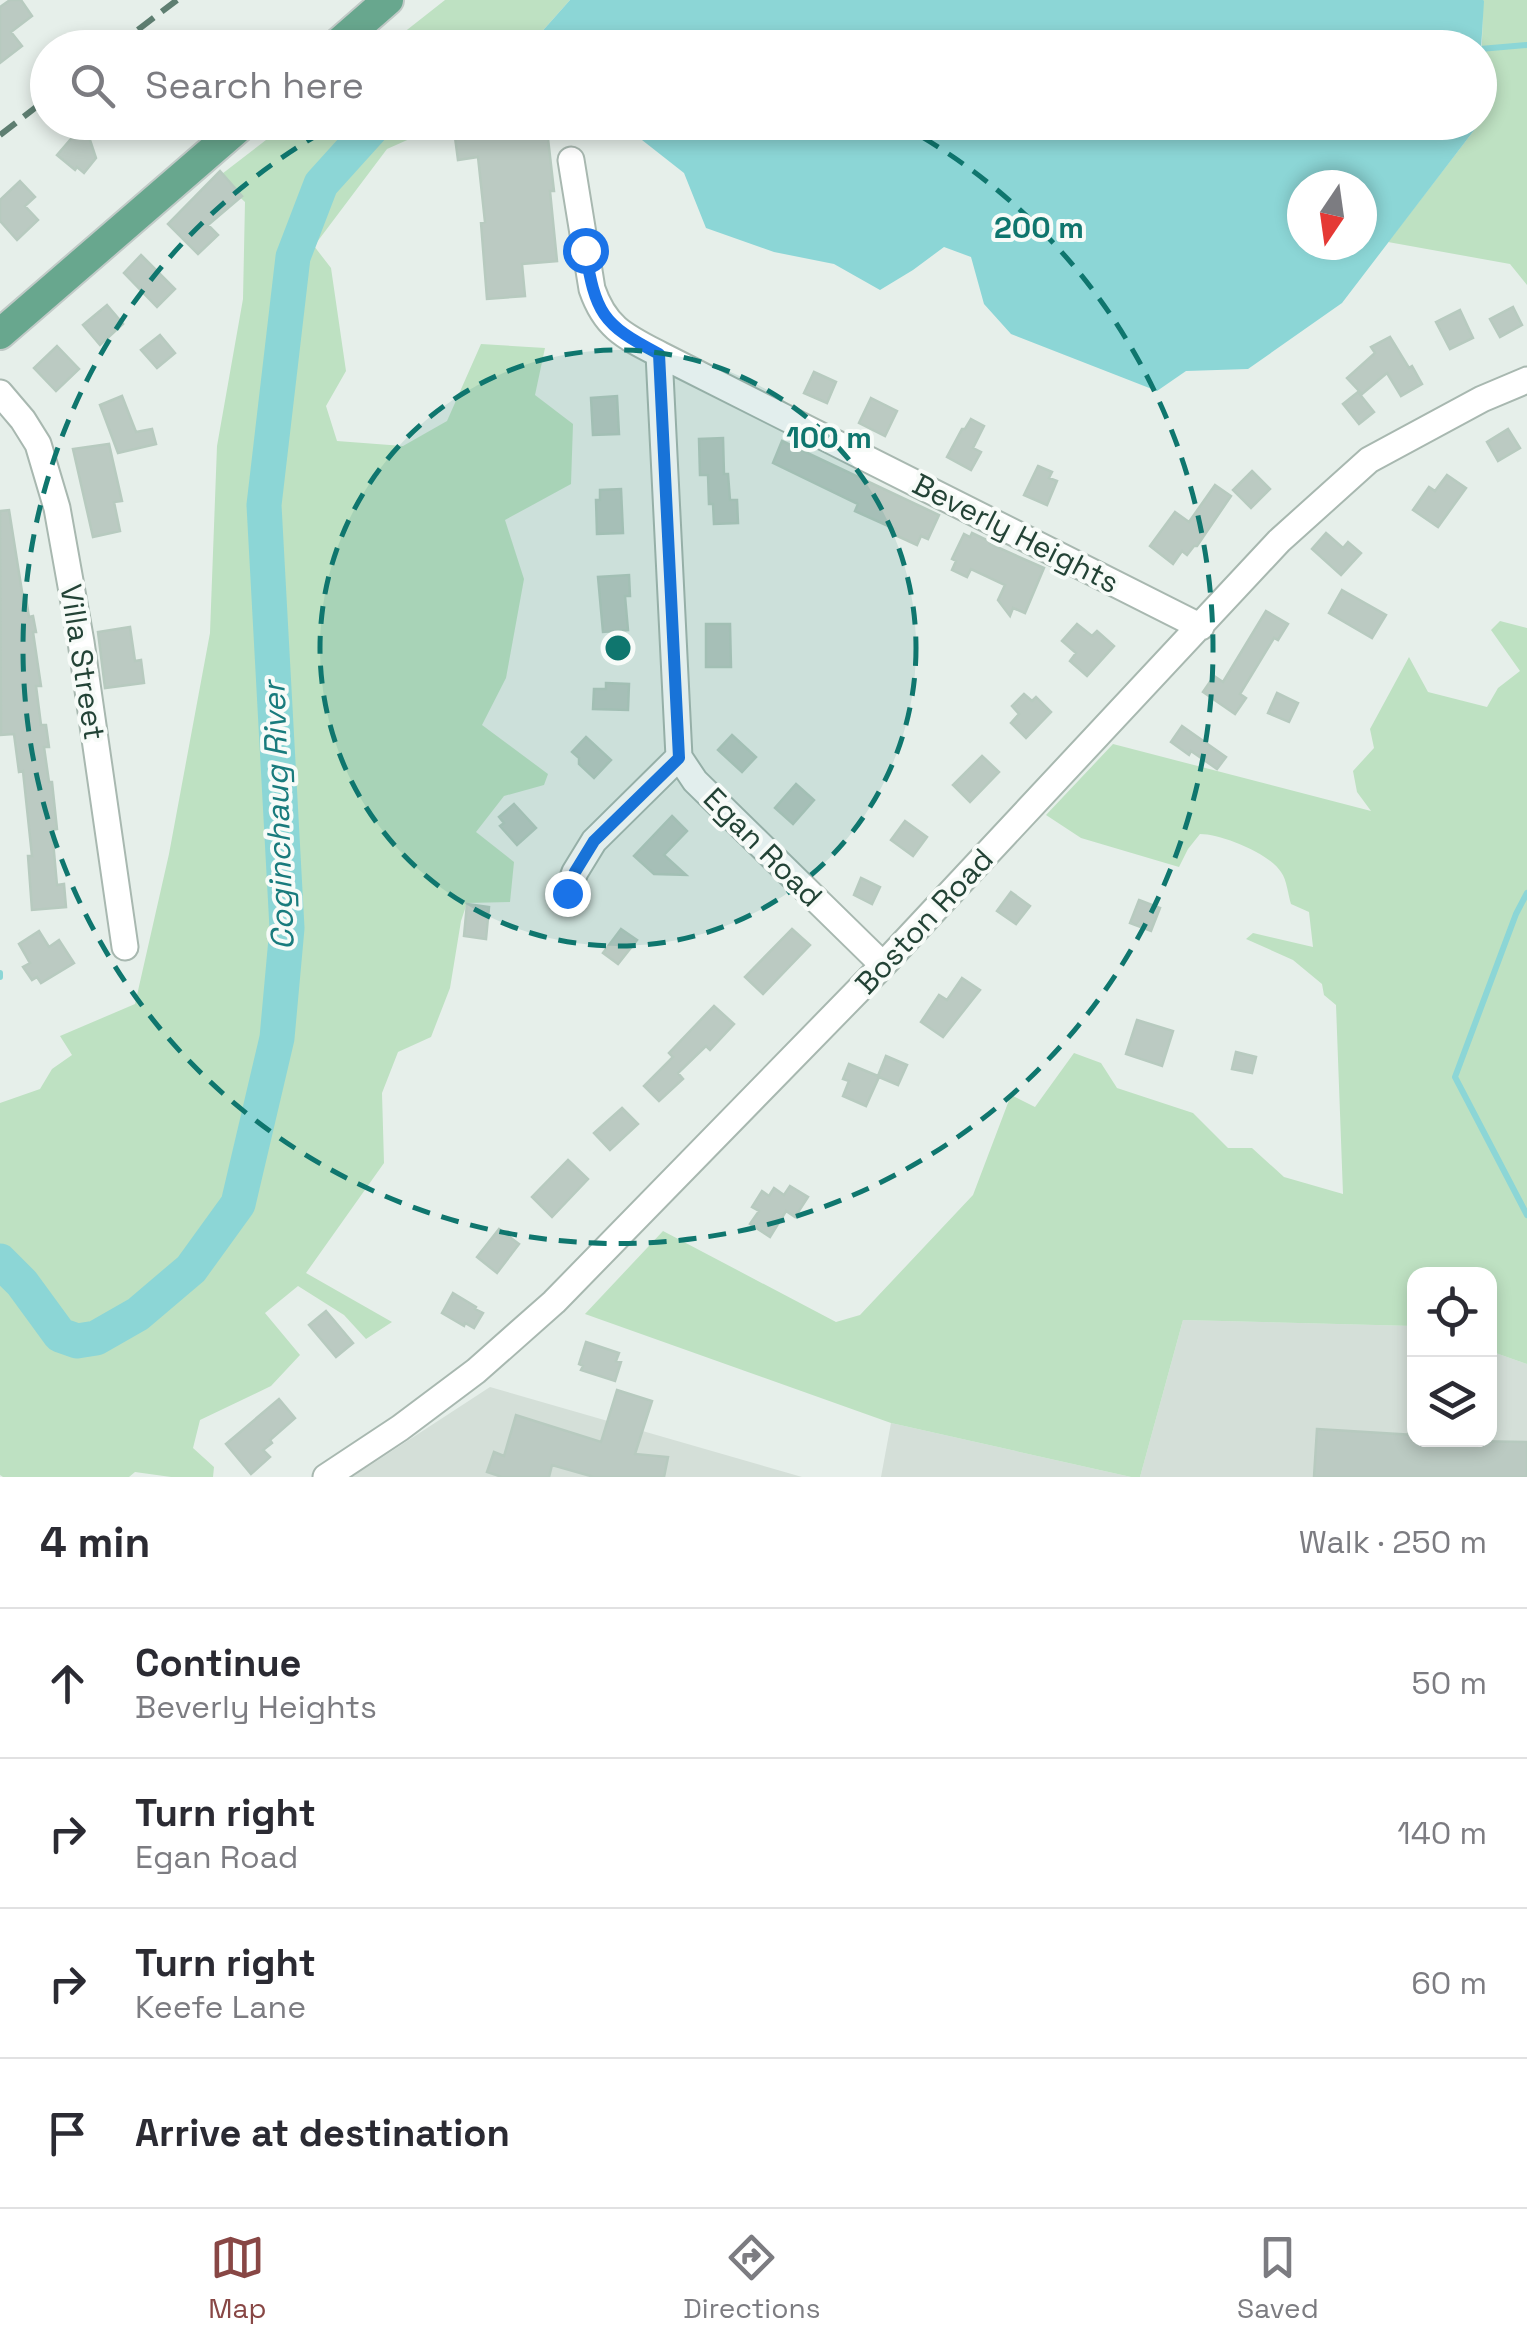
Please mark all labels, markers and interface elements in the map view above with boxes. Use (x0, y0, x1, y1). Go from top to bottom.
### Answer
search box (30, 30, 1497, 140)
icon: search (65, 58, 120, 113)
text: Search here (145, 61, 364, 109)
north arrow (1287, 170, 1377, 260)
text: 200 m (994, 208, 1084, 247)
route start (563, 228, 609, 274)
text: 100 m (786, 418, 872, 457)
street label: Beverly Heights (906, 464, 1126, 602)
street label: Villa Street (51, 581, 115, 743)
centre of rings (600, 630, 636, 666)
water label: Coginchaug River (253, 678, 303, 951)
street label: Egan Road (695, 779, 831, 915)
street label: Boston Road (847, 840, 1001, 1002)
route end (545, 871, 591, 917)
map controls (1407, 1267, 1497, 1447)
button: locate (1407, 1267, 1497, 1357)
button: layers (1407, 1357, 1497, 1447)
text: 4 min (40, 1516, 150, 1569)
text: Walk · 250 m (1299, 1522, 1487, 1562)
text: Continue (135, 1639, 301, 1687)
icon: ahead (40, 1656, 95, 1711)
text: 50 m (1412, 1663, 1487, 1703)
text: Beverly Heights (135, 1687, 377, 1727)
text: Turn right (135, 1789, 316, 1837)
icon: right (40, 1806, 95, 1861)
text: 140 m (1397, 1813, 1487, 1853)
text: Egan Road (135, 1837, 298, 1877)
text: Turn right (135, 1939, 316, 1987)
icon: right (40, 1956, 95, 2011)
text: 60 m (1411, 1963, 1487, 2003)
text: Keefe Lane (135, 1987, 306, 2027)
icon: arrive (40, 2106, 95, 2161)
text: Arrive at destination (135, 2109, 510, 2157)
tab: Map (208, 2230, 267, 2326)
tab: Directions (683, 2230, 820, 2326)
tab: Saved (1237, 2230, 1319, 2326)

